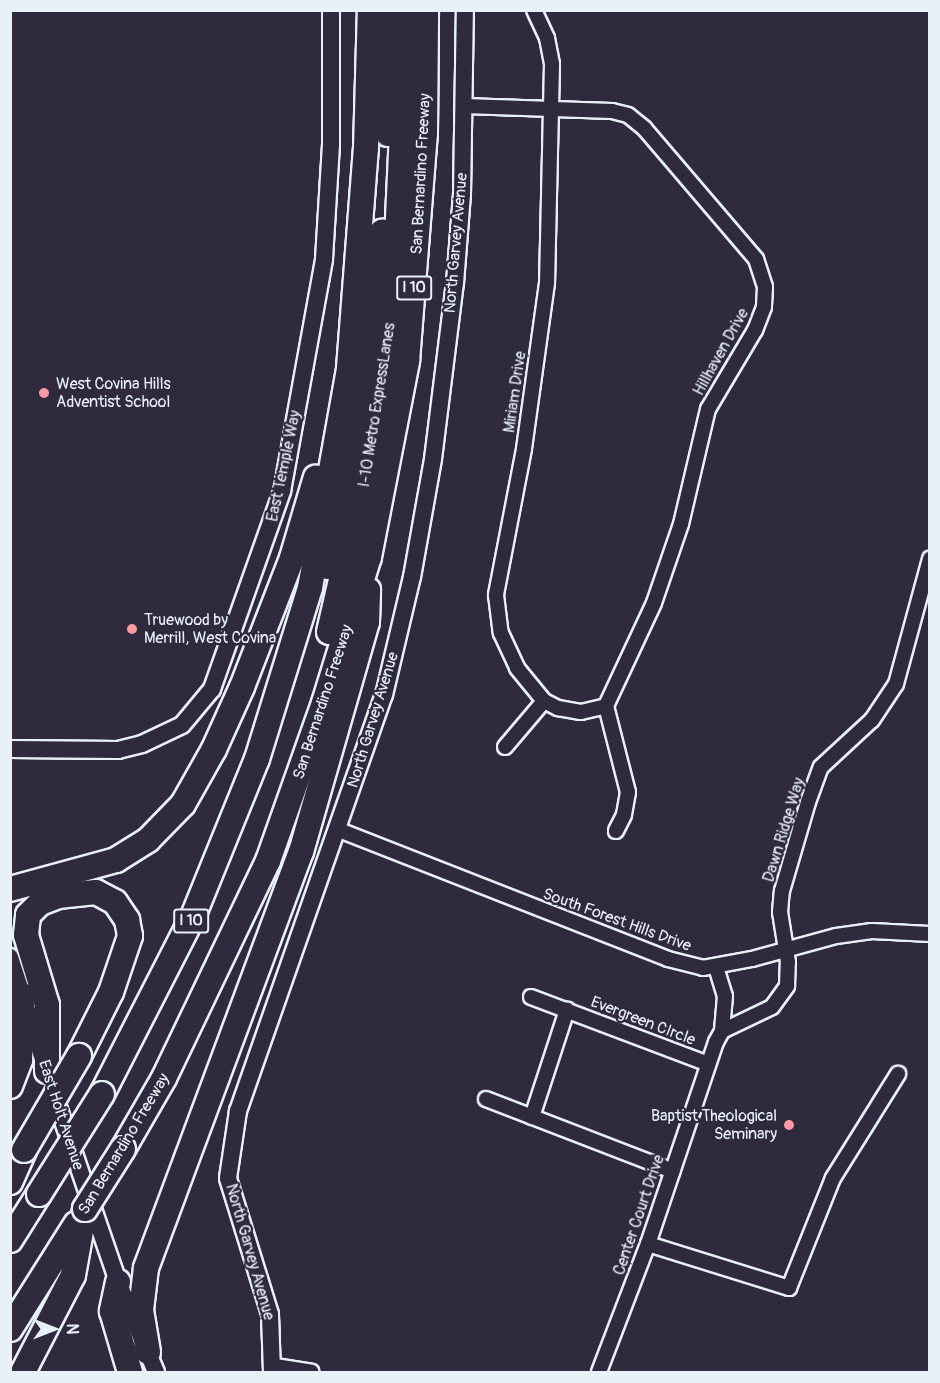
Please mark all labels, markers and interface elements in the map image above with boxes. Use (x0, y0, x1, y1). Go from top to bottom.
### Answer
street label: San Bernardino Freeway (407, 93, 435, 255)
street label: North Garvey Avenue (440, 172, 472, 314)
road number: I 10 (396, 276, 432, 300)
street label: Hillhaven Drive (689, 305, 753, 399)
street label: I-10 Metro ExpressLanes (355, 322, 399, 488)
street label: Miriam Drive (500, 350, 530, 434)
place label: West Covina Hills Adventist School (56, 374, 171, 412)
marker: West Covina Hills Adventist School (37, 386, 51, 400)
street label: East Temple Way (263, 409, 305, 523)
place label: Truewood by Merrill, West Covina (144, 610, 276, 648)
marker: Truewood by Merrill, West Covina (125, 622, 139, 636)
street label: San Bernardino Freeway (289, 622, 357, 782)
street label: North Garvey Avenue (343, 650, 403, 790)
street label: Dawn Ridge Way (759, 776, 809, 884)
street label: South Forest Hills Drive (540, 884, 694, 956)
road number: I 10 (173, 909, 209, 933)
street label: Evergreen CIrcle (588, 992, 698, 1050)
street label: East Holt Avenue (34, 1058, 88, 1172)
street label: San Bernardino Freeway (74, 1070, 174, 1218)
place label: Baptist Theological Seminary (651, 1106, 777, 1144)
marker: Baptist Theological Seminary (782, 1118, 796, 1132)
street label: Center Court Drive (609, 1152, 669, 1278)
street label: North Garvey Avenue (221, 1182, 279, 1322)
north arrow (24, 1299, 84, 1359)
text: N (62, 1324, 82, 1334)

